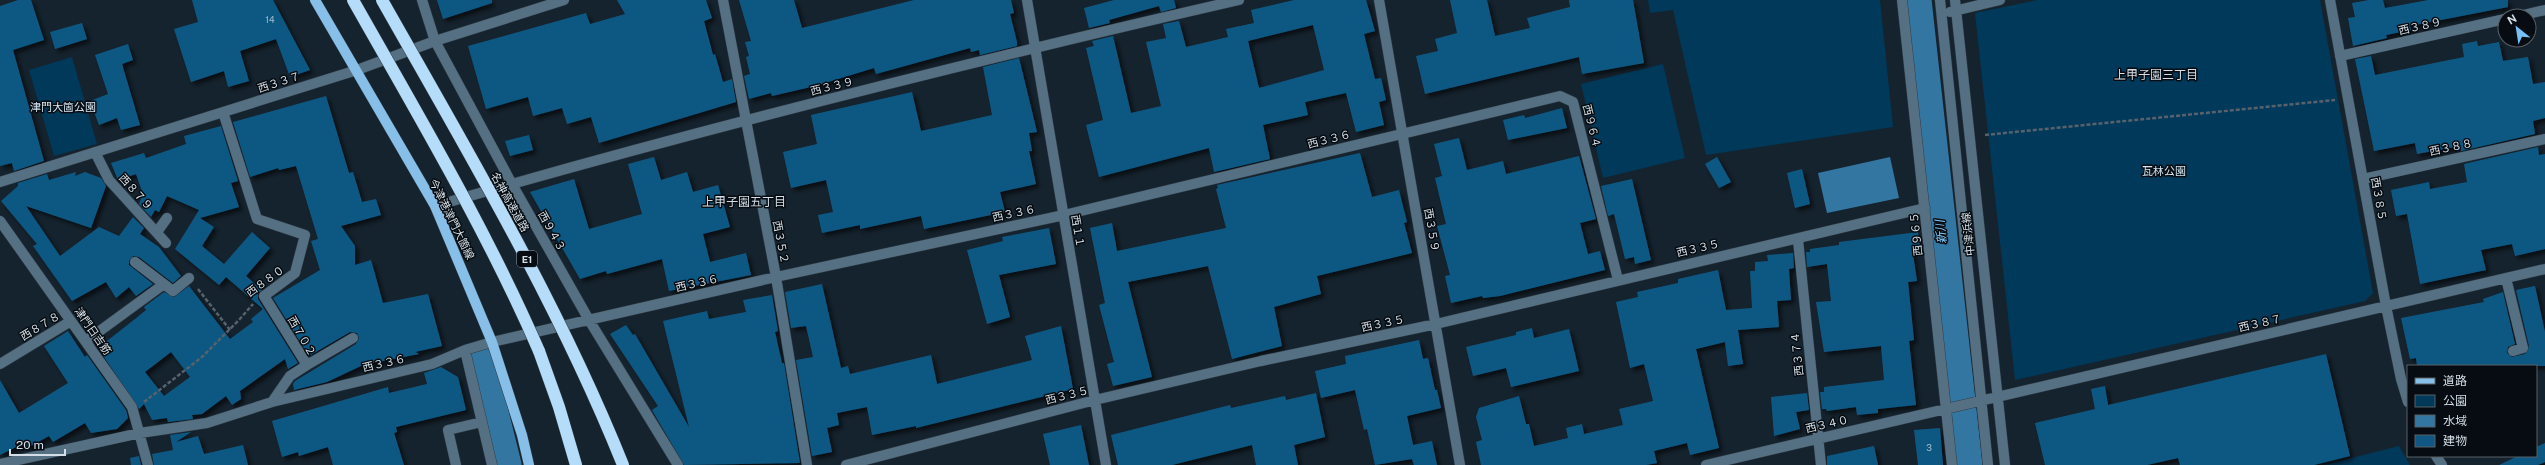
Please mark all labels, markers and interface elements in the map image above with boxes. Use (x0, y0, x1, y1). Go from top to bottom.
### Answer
north arrow (2497, 8, 2537, 48)
text: N (2505, 12, 2519, 27)
house number: 14 (265, 14, 275, 25)
street label: 西３８９ (2397, 15, 2443, 37)
district label: 上甲子園三丁目 (2114, 68, 2198, 82)
street label: 西３３７ (256, 69, 302, 95)
street label: 西３３９ (809, 75, 855, 97)
park label: 津門大箇公園 (30, 101, 96, 113)
street label: 西９６４ (1581, 103, 1603, 149)
street label: 西３３６ (1306, 128, 1352, 150)
street label: 西３８８ (2428, 137, 2474, 157)
park label: 瓦林公園 (2142, 165, 2186, 177)
street label: 名神高速道路 (489, 170, 531, 234)
street label: 西８７９ (117, 172, 155, 212)
street label: 西３８５ (2369, 176, 2389, 222)
street label: 今津港津門大箇線 (427, 177, 477, 261)
district label: 上甲子園五丁目 (702, 195, 786, 209)
street label: 西３３６ (991, 203, 1037, 223)
street label: 西３５９ (1422, 207, 1442, 253)
street label: 西９４３ (536, 209, 568, 253)
street label: 西９６５ (1908, 211, 1924, 257)
street label: 中津浜線 (1960, 211, 1976, 257)
street label: 西１１ (1069, 214, 1087, 248)
water label: 新川 (1933, 217, 1949, 245)
street label: 西３５２ (771, 219, 791, 265)
street label: 西３３５ (1675, 237, 1721, 259)
road number: E1 (517, 251, 537, 267)
street label: 西８８０ (244, 263, 286, 299)
street label: 西３３６ (674, 272, 720, 294)
street label: 津門日吉筋 (72, 305, 114, 357)
street label: 西８７８ (18, 310, 62, 342)
street label: 西３８７ (2237, 312, 2283, 334)
street label: 西３３５ (1360, 313, 1406, 333)
street label: 西７０２ (286, 314, 318, 358)
street label: 西３７４ (1789, 331, 1805, 377)
street label: 西３３６ (361, 352, 407, 374)
legend (2407, 365, 2537, 457)
text: 道路 (2443, 374, 2467, 388)
street label: 西３３５ (1044, 384, 1090, 406)
text: 公園 (2443, 394, 2467, 408)
street label: 西３４０ (1804, 413, 1850, 435)
text: 水域 (2443, 414, 2467, 428)
scale bar (10, 431, 65, 457)
text: 建物 (2443, 434, 2467, 448)
text: 20 m (16, 438, 44, 452)
house number: 3 (1926, 442, 1932, 453)

